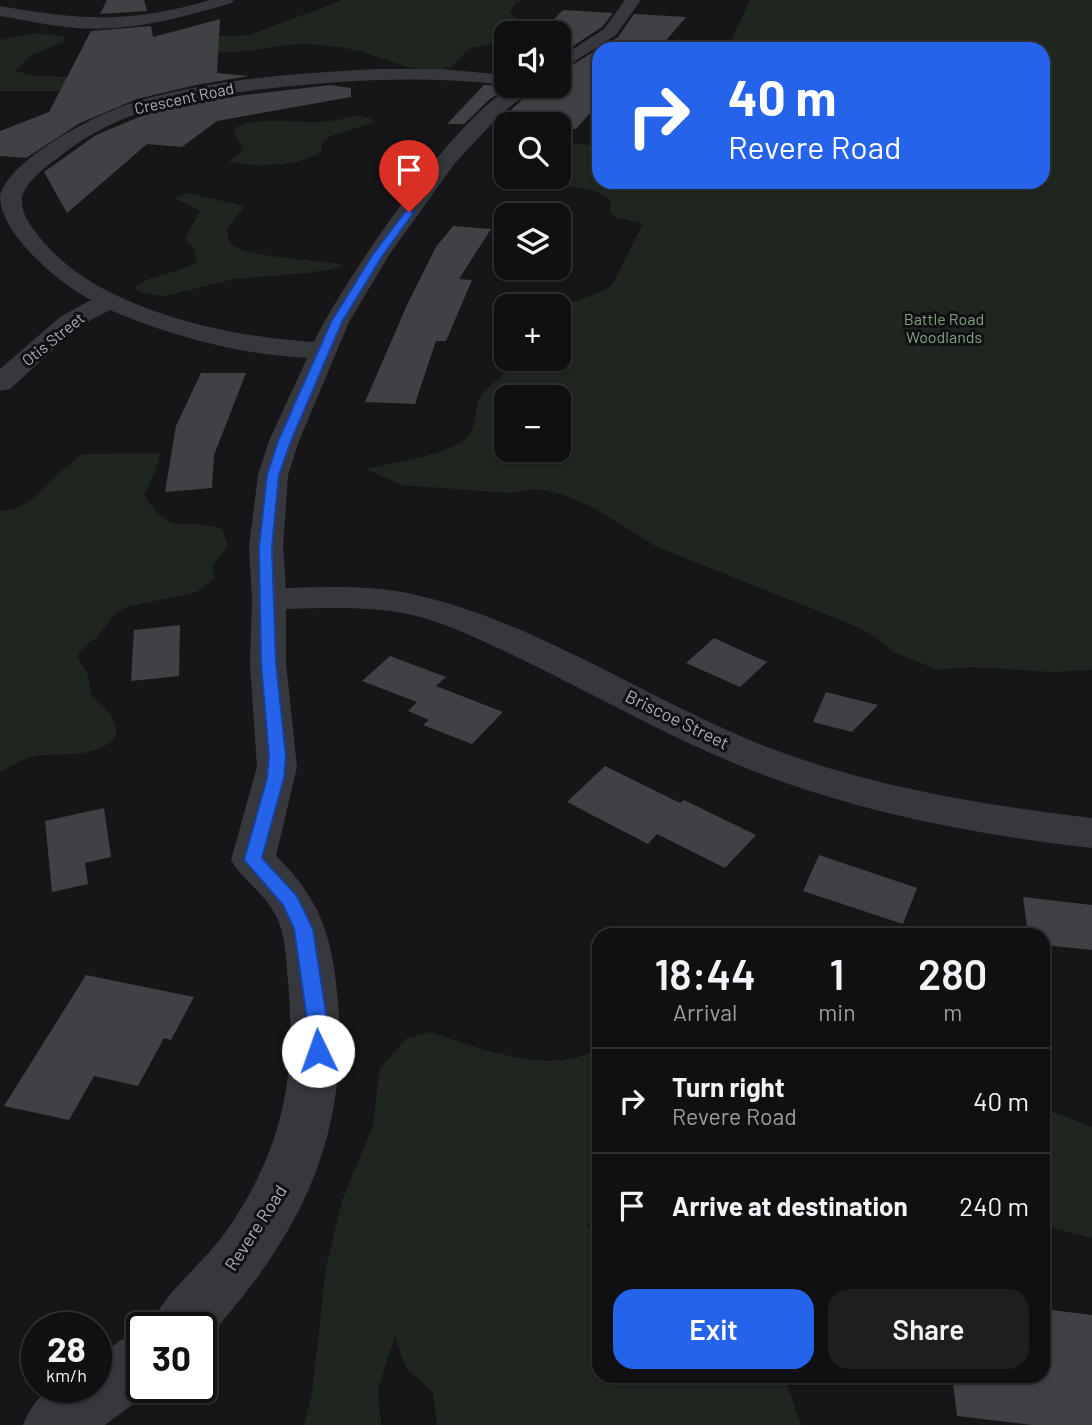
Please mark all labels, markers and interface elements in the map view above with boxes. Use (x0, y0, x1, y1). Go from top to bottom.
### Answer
map controls (494, 21, 571, 462)
button: sound (494, 21, 571, 98)
text: 40 m (728, 67, 836, 126)
icon: right (613, 70, 704, 161)
street label: Crescent Road (132, 78, 235, 117)
button: search (494, 112, 571, 189)
text: Revere Road (728, 127, 902, 165)
pin (379, 140, 439, 212)
icon: arrive (390, 151, 428, 189)
button: layers (494, 203, 571, 280)
button: + (494, 294, 571, 371)
street label: Otis Street (18, 308, 88, 369)
park label: Battle Road Woodlands (904, 309, 984, 346)
button: − (494, 385, 571, 462)
street label: Briscoe Street (622, 685, 733, 754)
text: 18:44 (655, 948, 756, 998)
text: 1 (830, 948, 844, 998)
text: 280 (918, 948, 987, 998)
text: Arrival (673, 998, 737, 1026)
text: min (818, 998, 856, 1026)
text: m (943, 998, 962, 1026)
position arrow (281, 1014, 355, 1088)
text: Turn right (672, 1071, 785, 1102)
icon: right (613, 1082, 651, 1120)
text: 40 m (973, 1085, 1029, 1116)
text: Revere Road (672, 1102, 797, 1130)
street label: Revere Road (219, 1181, 291, 1274)
icon: arrive (613, 1187, 651, 1225)
text: Arrive at destination (672, 1190, 908, 1221)
text: 240 m (959, 1190, 1029, 1221)
button: Exit (613, 1289, 814, 1369)
button: Share (828, 1289, 1029, 1369)
speed limit sign: 30 (126, 1312, 217, 1403)
text: 28 (47, 1327, 86, 1369)
text: km/h (46, 1364, 87, 1386)

